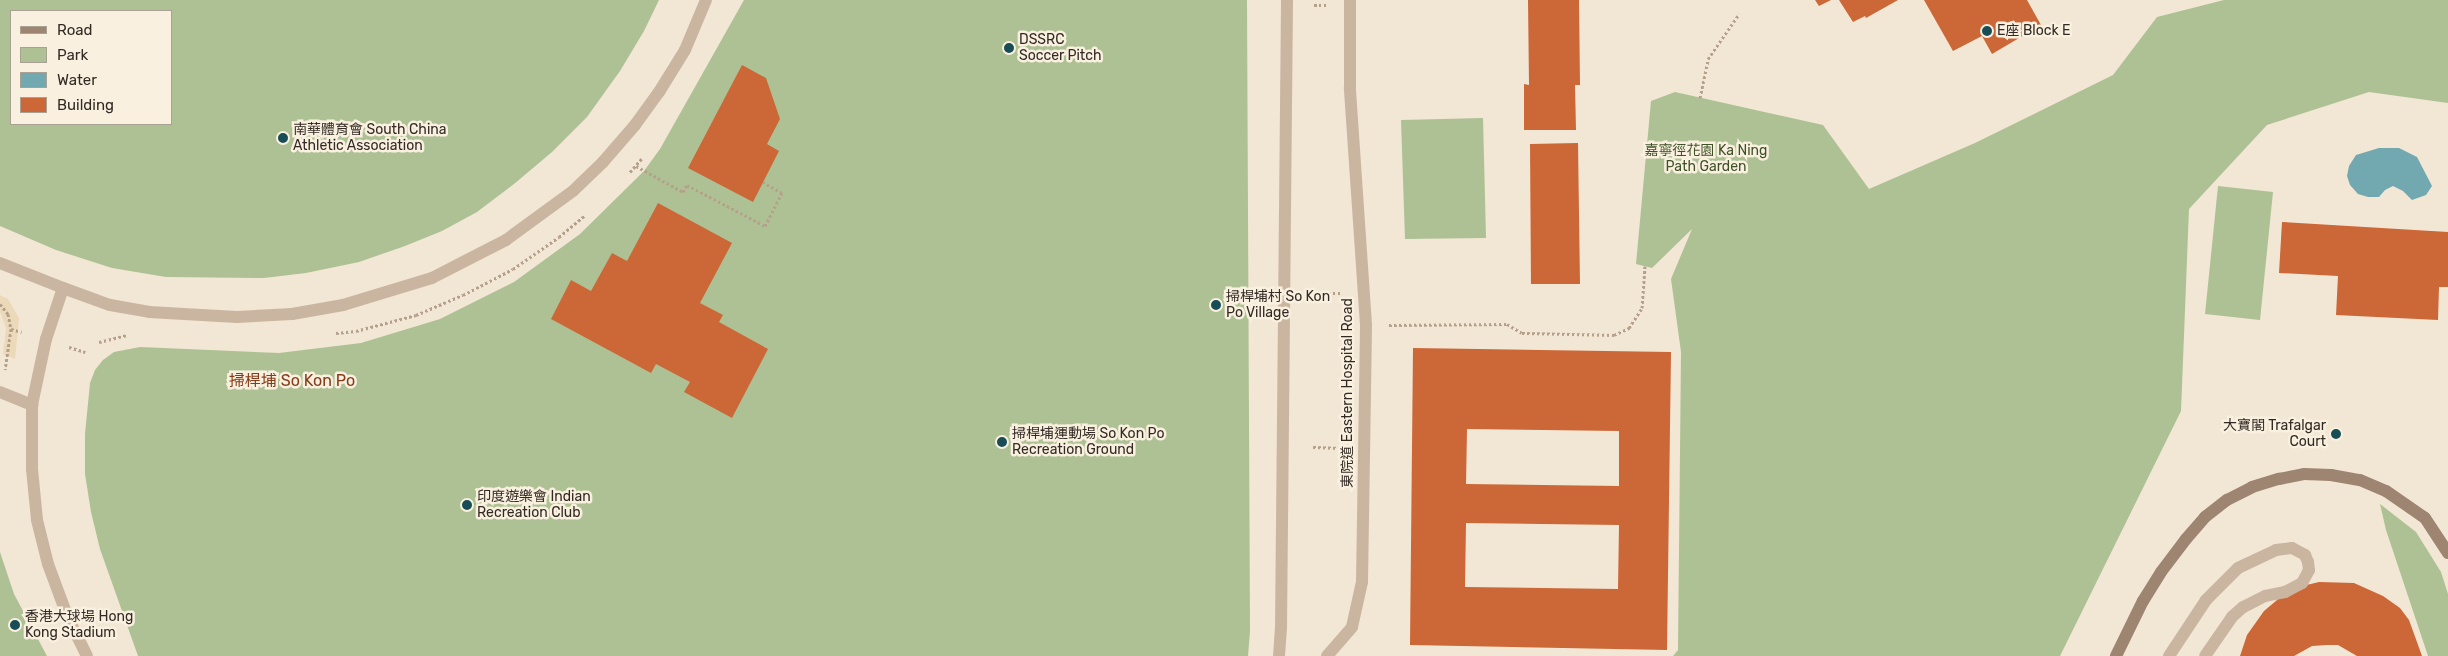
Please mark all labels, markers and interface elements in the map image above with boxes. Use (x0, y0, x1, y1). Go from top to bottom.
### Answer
legend (10, 10, 172, 125)
text: Road (57, 21, 93, 39)
place label: E座 Block E (1997, 23, 2071, 39)
marker: E座 Block E (1981, 25, 1993, 37)
place label: DSSRC Soccer Pitch (1019, 32, 1102, 64)
marker: DSSRC Soccer Pitch (1003, 42, 1015, 54)
text: Park (57, 46, 88, 64)
text: Water (57, 71, 97, 89)
text: Building (57, 96, 114, 114)
place label: 南華體育會 South China Athletic Association (293, 122, 446, 154)
marker: 南華體育會 South China Athletic Association (277, 132, 289, 144)
park label: 嘉寧徑花園 Ka Ning Path Garden (1645, 143, 1767, 176)
place label: 掃桿埔村 So Kon Po Village (1226, 289, 1330, 322)
street label: 東院道 Eastern Hospital Road (1340, 298, 1356, 488)
marker: 掃桿埔村 So Kon Po Village (1210, 299, 1222, 311)
district label: 掃桿埔 So Kon Po (229, 371, 355, 391)
place label: 大寶閣 Trafalgar Court (2223, 418, 2326, 451)
place label: 掃桿埔運動場 So Kon Po Recreation Ground (1012, 426, 1164, 458)
marker: 大寶閣 Trafalgar Court (2330, 428, 2342, 440)
marker: 掃桿埔運動場 So Kon Po Recreation Ground (996, 436, 1008, 448)
place label: 印度遊樂會 Indian Recreation Club (477, 489, 591, 522)
marker: 印度遊樂會 Indian Recreation Club (461, 499, 473, 511)
place label: 香港大球場 Hong Kong Stadium (25, 609, 133, 642)
marker: 香港大球場 Hong Kong Stadium (9, 619, 21, 631)

